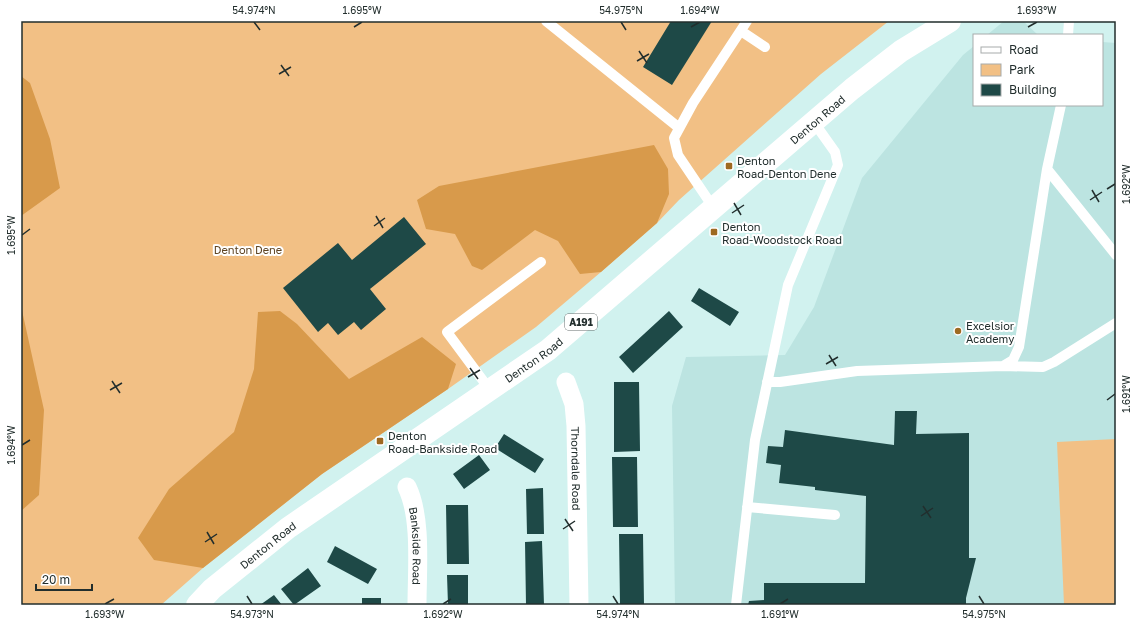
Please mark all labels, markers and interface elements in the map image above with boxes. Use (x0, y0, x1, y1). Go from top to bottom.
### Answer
text: 54.974°N (232, 4, 276, 16)
text: 1.695°W (342, 4, 382, 16)
text: 54.975°N (599, 4, 643, 16)
text: 1.694°W (680, 4, 720, 16)
text: 1.693°W (1017, 4, 1057, 16)
legend (973, 34, 1103, 106)
text: Road (1009, 42, 1038, 57)
text: Park (1009, 62, 1035, 77)
text: Building (1009, 82, 1057, 97)
street label: Denton Road (787, 92, 847, 146)
place label: Denton Road-Denton Dene (737, 154, 837, 180)
marker: Denton Road-Denton Dene (724, 161, 734, 171)
text: 1.692°W (1120, 164, 1132, 204)
text: 1.695°W (5, 215, 17, 255)
place label: Denton Road-Woodstock Road (722, 220, 842, 246)
marker: Denton Road-Woodstock Road (709, 227, 719, 237)
park label: Denton Dene (214, 243, 282, 256)
road number: A191 (565, 314, 597, 330)
place label: Excelsior Academy (966, 319, 1015, 345)
marker: Excelsior Academy (953, 326, 963, 336)
street label: Denton Road (502, 334, 565, 385)
text: 1.691°W (1120, 375, 1132, 413)
text: 1.694°W (5, 425, 17, 465)
street label: Thorndale Road (570, 427, 584, 510)
place label: Denton Road-Bankside Road (388, 429, 497, 455)
marker: Denton Road-Bankside Road (375, 436, 385, 446)
street label: Bankside Road (407, 505, 424, 585)
street label: Denton Road (237, 518, 298, 571)
scale bar (36, 566, 92, 592)
text: 20 m (42, 572, 70, 587)
text: 1.693°W (85, 608, 125, 620)
text: 54.973°N (230, 608, 274, 620)
text: 1.692°W (423, 608, 463, 620)
text: 54.974°N (596, 608, 640, 620)
text: 1.691°W (761, 608, 799, 620)
text: 54.975°N (962, 608, 1006, 620)

